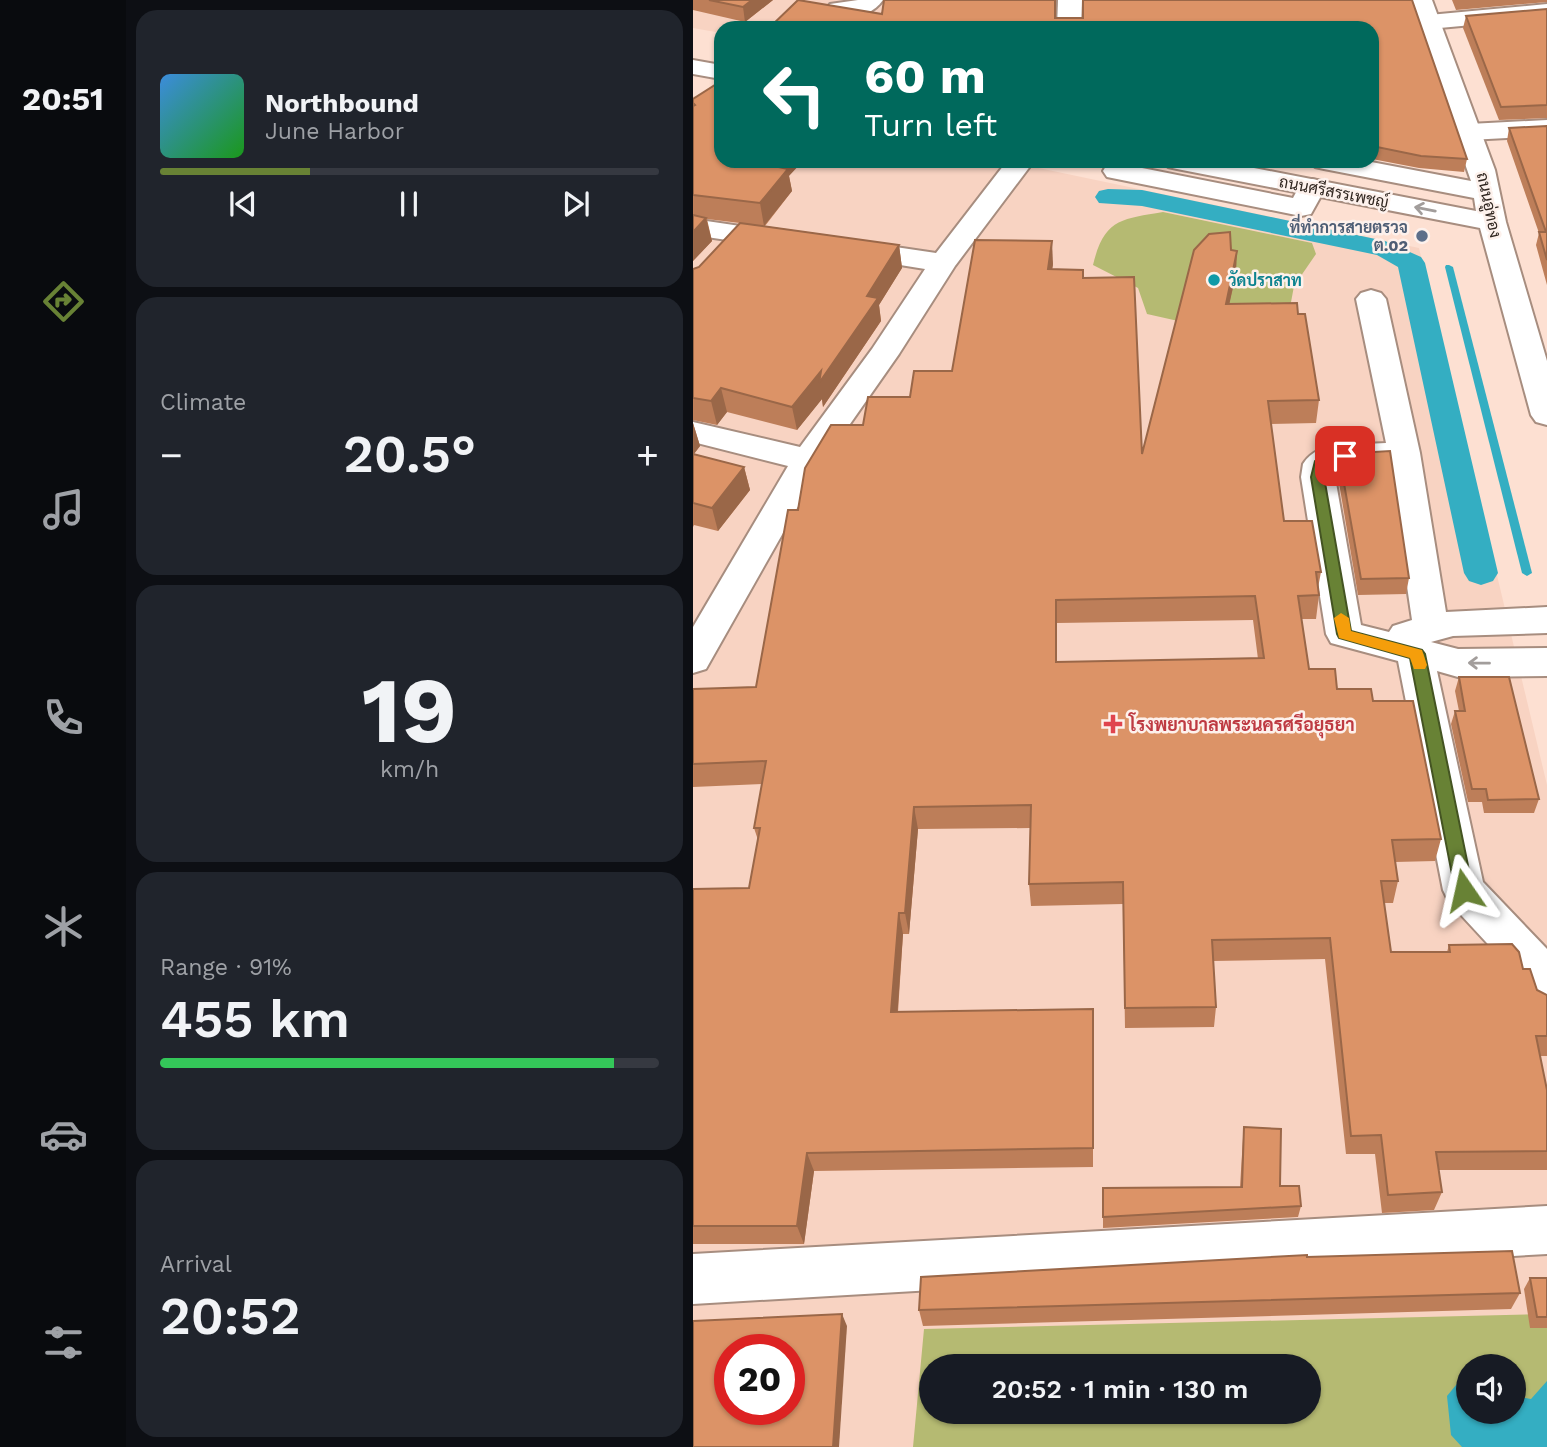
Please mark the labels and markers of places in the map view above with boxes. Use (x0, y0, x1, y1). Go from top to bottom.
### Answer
place label: ที่ทำการสายตรวจ ต.02 (1290, 213, 1408, 255)
marker: ที่ทำการสายตรวจ ต.02 (1414, 228, 1430, 244)
place label: วัดปราสาท (1228, 270, 1302, 290)
marker: วัดปราสาท (1206, 272, 1222, 288)
pin (1315, 426, 1375, 486)
place label: โรงพยาบาลพระนครศรีอยุธยา (1128, 712, 1355, 739)
marker: โรงพยาบาลพระนครศรีอยุธยา (1103, 714, 1123, 734)

